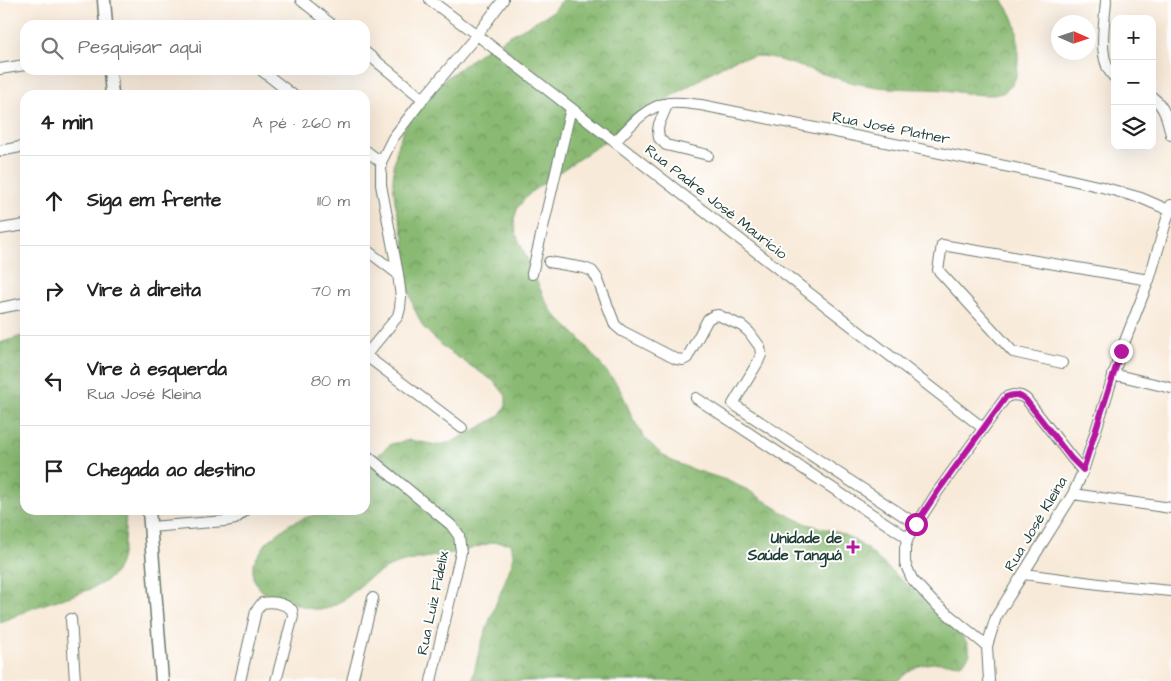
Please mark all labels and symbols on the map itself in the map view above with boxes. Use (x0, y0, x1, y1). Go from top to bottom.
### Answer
north arrow (1051, 15, 1096, 60)
street label: Rua José Platner (830, 106, 952, 150)
street label: Rua Padre José Maurício (640, 140, 792, 265)
route end (1110, 340, 1133, 363)
street label: Rua José Kleina (999, 472, 1073, 575)
route start (905, 513, 928, 536)
place label: Unidade de Saúde Tanguá (747, 528, 842, 568)
marker: Unidade de Saúde Tanguá (846, 540, 860, 554)
street label: Rua Luiz Fidelix (412, 548, 454, 657)

